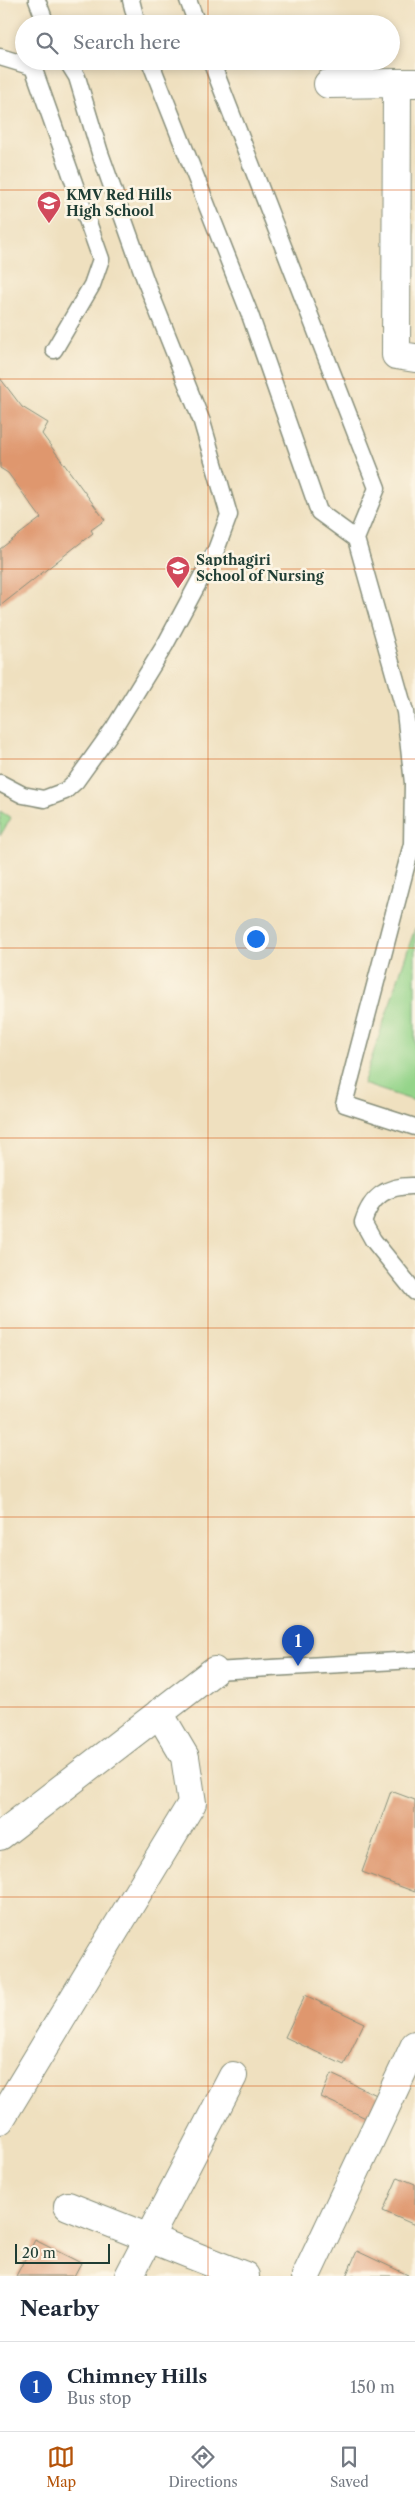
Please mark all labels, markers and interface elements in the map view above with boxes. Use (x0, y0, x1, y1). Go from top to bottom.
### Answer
search box (15, 15, 400, 70)
icon: search (33, 29, 61, 57)
text: Search here (73, 31, 181, 54)
place label: KMV Red Hills High School (66, 186, 172, 220)
school or university icon: KMV Red Hills High School (36, 190, 62, 224)
place label: Sapthagiri School of Nursing (196, 551, 325, 585)
school or university icon: Sapthagiri School of Nursing (165, 555, 191, 589)
your location (243, 926, 269, 952)
pin: 1 (282, 1625, 314, 1666)
scale bar (15, 2241, 110, 2264)
text: 20 m (22, 2244, 56, 2262)
text: Nearby (20, 2296, 99, 2321)
text: Chimney Hills (67, 2365, 207, 2388)
text: 1 (32, 2377, 40, 2397)
text: 150 m (350, 2377, 395, 2397)
text: Bus stop (67, 2388, 131, 2408)
tab: Map (46, 2443, 76, 2491)
tab: Directions (168, 2443, 238, 2491)
tab: Saved (330, 2443, 369, 2491)

